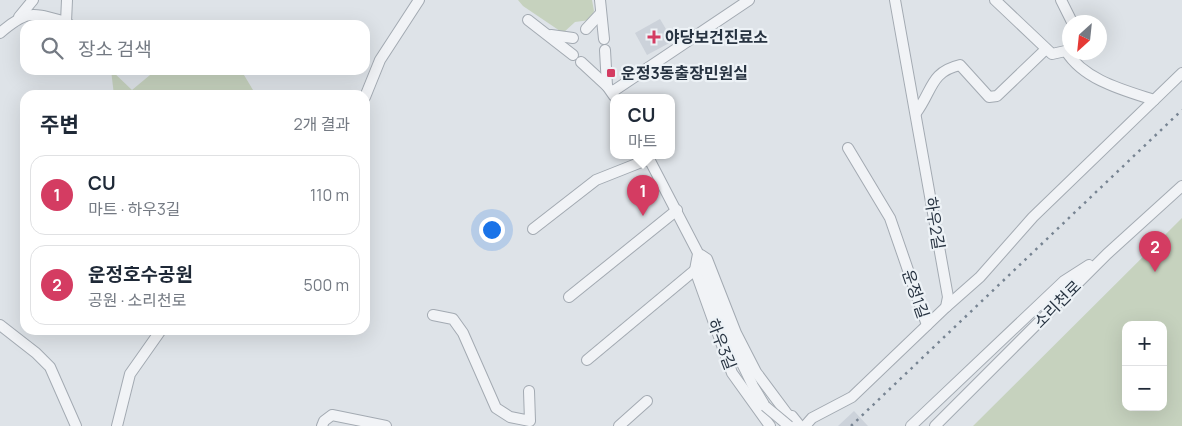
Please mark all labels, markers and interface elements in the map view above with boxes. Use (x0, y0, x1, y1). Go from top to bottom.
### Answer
north arrow (1062, 15, 1107, 60)
search box (20, 20, 370, 75)
place label: 야당보건진료소 (665, 26, 768, 48)
marker: 야당보건진료소 (647, 30, 661, 44)
icon: search (38, 34, 66, 62)
text: 장소 검색 (78, 36, 152, 62)
place label: 운정3동출장민원실 (621, 62, 748, 84)
marker: 운정3동출장민원실 (605, 67, 617, 79)
popup (610, 94, 675, 159)
text: CU (628, 102, 655, 128)
text: 주변 (40, 110, 79, 138)
text: 2개 결과 (294, 113, 350, 135)
text: 마트 (628, 130, 657, 152)
text: CU (88, 170, 116, 196)
pin: 1 (627, 175, 659, 216)
text: 1 (53, 184, 61, 206)
text: 110 m (310, 184, 349, 206)
street label: 하우2길 (920, 195, 950, 251)
text: 마트 · 하우3길 (88, 198, 180, 220)
your location (479, 217, 505, 243)
pin: 2 (1139, 231, 1171, 272)
text: 운정호수공원 (88, 261, 193, 287)
street label: 운정1길 (897, 267, 935, 321)
text: 2 (52, 274, 62, 296)
text: 500 m (303, 274, 349, 296)
street label: 소리천로 (1028, 275, 1086, 333)
text: 공원 · 소리천로 (88, 289, 186, 311)
street label: 하우3길 (702, 315, 742, 373)
map controls (1122, 321, 1167, 411)
button: + (1122, 321, 1167, 366)
button: − (1122, 366, 1167, 411)

